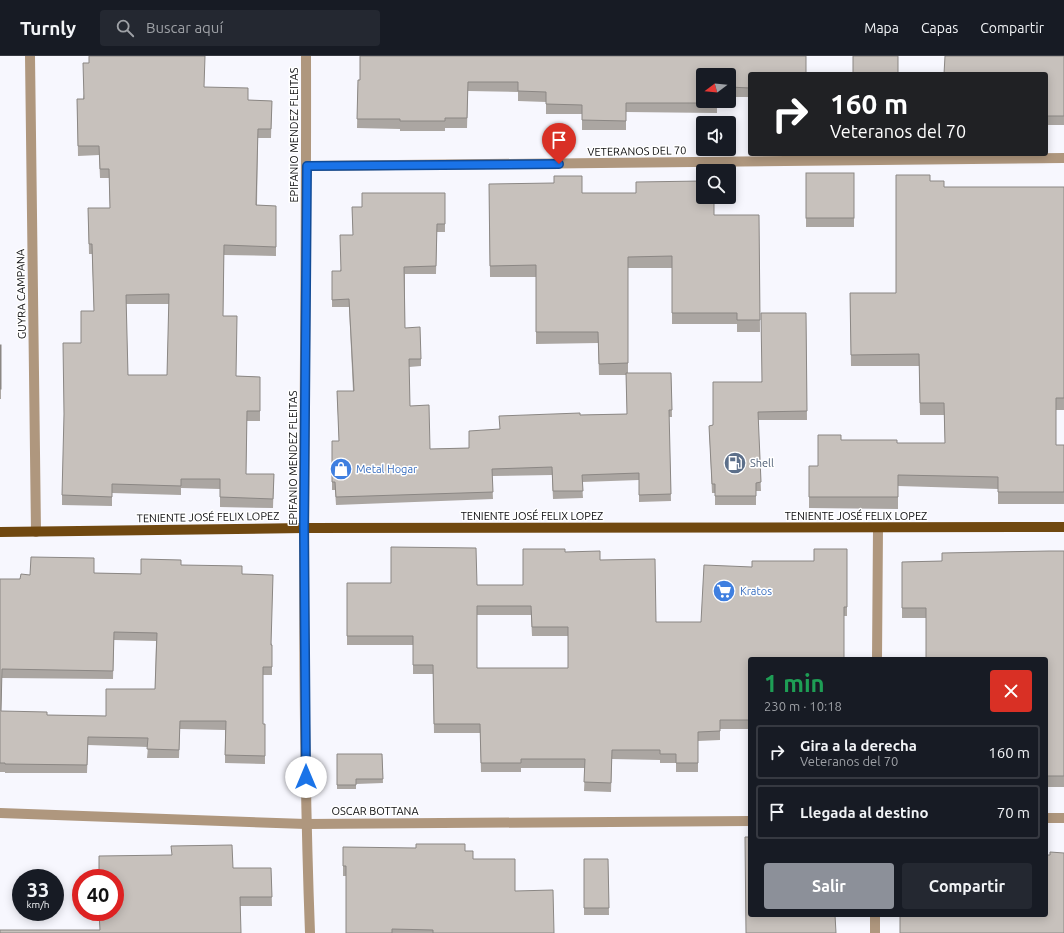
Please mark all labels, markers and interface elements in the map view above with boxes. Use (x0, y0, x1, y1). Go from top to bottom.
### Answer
search box (100, 10, 380, 46)
text: Turnly (20, 17, 76, 39)
icon: search (114, 17, 136, 39)
text: Buscar aquí (146, 19, 223, 36)
text: Mapa (864, 20, 899, 36)
text: Capas (921, 20, 958, 36)
text: Compartir (980, 20, 1044, 36)
street label: EPIFANIO MENDEZ FLEITAS (288, 67, 300, 203)
north arrow (696, 68, 736, 108)
map controls (696, 68, 736, 204)
icon: right (764, 88, 816, 140)
text: 160 m (830, 88, 908, 119)
button: sound (696, 116, 736, 156)
text: Veteranos del 70 (830, 121, 966, 141)
pin (542, 123, 576, 164)
icon: arrive (548, 129, 570, 151)
street label: VETERANOS DEL 70 (587, 144, 687, 158)
button: search (696, 164, 736, 204)
street label: GUYRA CAMPANA (14, 248, 28, 339)
street label: EPIFANIO MENDEZ FLEITAS (287, 390, 299, 526)
fuel station icon: Shell (722, 450, 748, 476)
shop icon: Metal Hogar (328, 456, 354, 482)
place label: Shell (750, 457, 774, 469)
place label: Metal Hogar (356, 463, 418, 475)
street label: TENIENTE JOSÉ FELIX LOPEZ (137, 509, 279, 524)
street label: TENIENTE JOSÉ FELIX LOPEZ (461, 509, 603, 522)
street label: TENIENTE JOSÉ FELIX LOPEZ (785, 509, 927, 522)
supermarket icon: Kratos (711, 578, 737, 604)
place label: Kratos (740, 585, 772, 597)
text: 1 min (764, 670, 825, 697)
button: close (990, 670, 1032, 712)
text: 230 m · 10:18 (764, 699, 842, 713)
text: Gira a la derecha (800, 737, 917, 754)
icon: right (766, 741, 788, 763)
text: 160 m (988, 744, 1030, 761)
text: Veteranos del 70 (800, 754, 898, 768)
position arrow (285, 756, 327, 798)
icon: arrive (766, 801, 788, 823)
text: Llegada al destino (800, 804, 929, 821)
text: 70 m (997, 804, 1030, 821)
street label: OSCAR BOTTANA (331, 805, 419, 817)
button: Salir (764, 863, 894, 909)
button: Compartir (902, 863, 1032, 909)
speed limit sign: 40 (72, 869, 124, 921)
text: 33 (27, 878, 49, 901)
text: km/h (26, 899, 50, 910)

